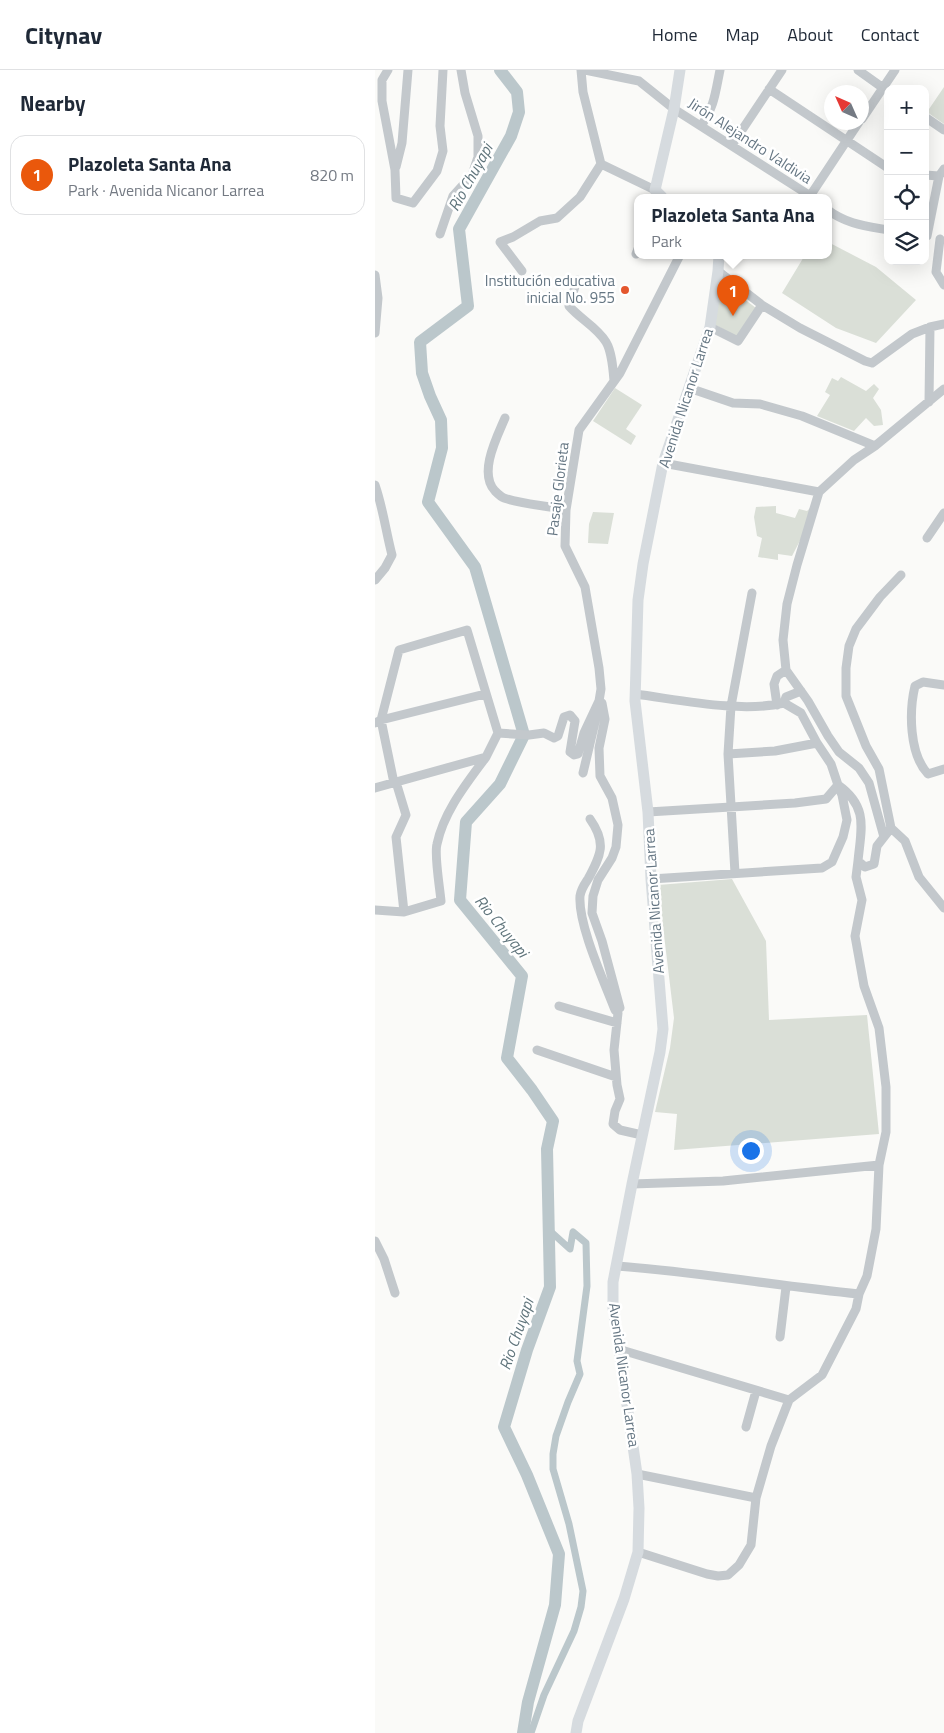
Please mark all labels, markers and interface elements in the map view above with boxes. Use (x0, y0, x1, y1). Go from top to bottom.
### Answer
text: Citynav (25, 17, 102, 53)
text: Home (652, 21, 698, 48)
text: Map (726, 21, 759, 48)
text: About (787, 21, 833, 48)
text: Contact (861, 21, 919, 48)
north arrow (824, 85, 869, 130)
map controls (884, 85, 929, 265)
button: + (884, 85, 929, 130)
text: Nearby (20, 87, 85, 119)
street label: Jirón Alejandro Valdivia (684, 92, 817, 190)
button: − (884, 130, 929, 175)
water label: Rio Chuyapi (442, 137, 499, 215)
text: Plazoleta Santa Ana (68, 149, 231, 178)
text: 1 (33, 163, 41, 187)
text: 820 m (310, 163, 354, 187)
button: locate (884, 175, 929, 220)
text: Park · Avenida Nicanor Larrea (68, 178, 264, 202)
popup (634, 194, 832, 259)
text: Plazoleta Santa Ana (651, 200, 815, 229)
button: layers (884, 220, 929, 265)
text: Park (651, 229, 682, 253)
place label: Institución educativa inicial No. 955 (485, 269, 615, 309)
pin: 1 (717, 275, 749, 316)
marker: Institución educativa inicial No. 955 (619, 284, 631, 296)
street label: Avenida Nicanor Larrea (652, 325, 719, 471)
street label: Pasaje Glorieta (540, 440, 575, 537)
street label: Avenida Nicanor Larrea (637, 827, 670, 974)
water label: Rio Chuyapi (469, 890, 536, 964)
your location (738, 1138, 764, 1164)
water label: Rio Chuyapi (493, 1293, 540, 1373)
street label: Avenida Nicanor Larrea (603, 1301, 646, 1449)

